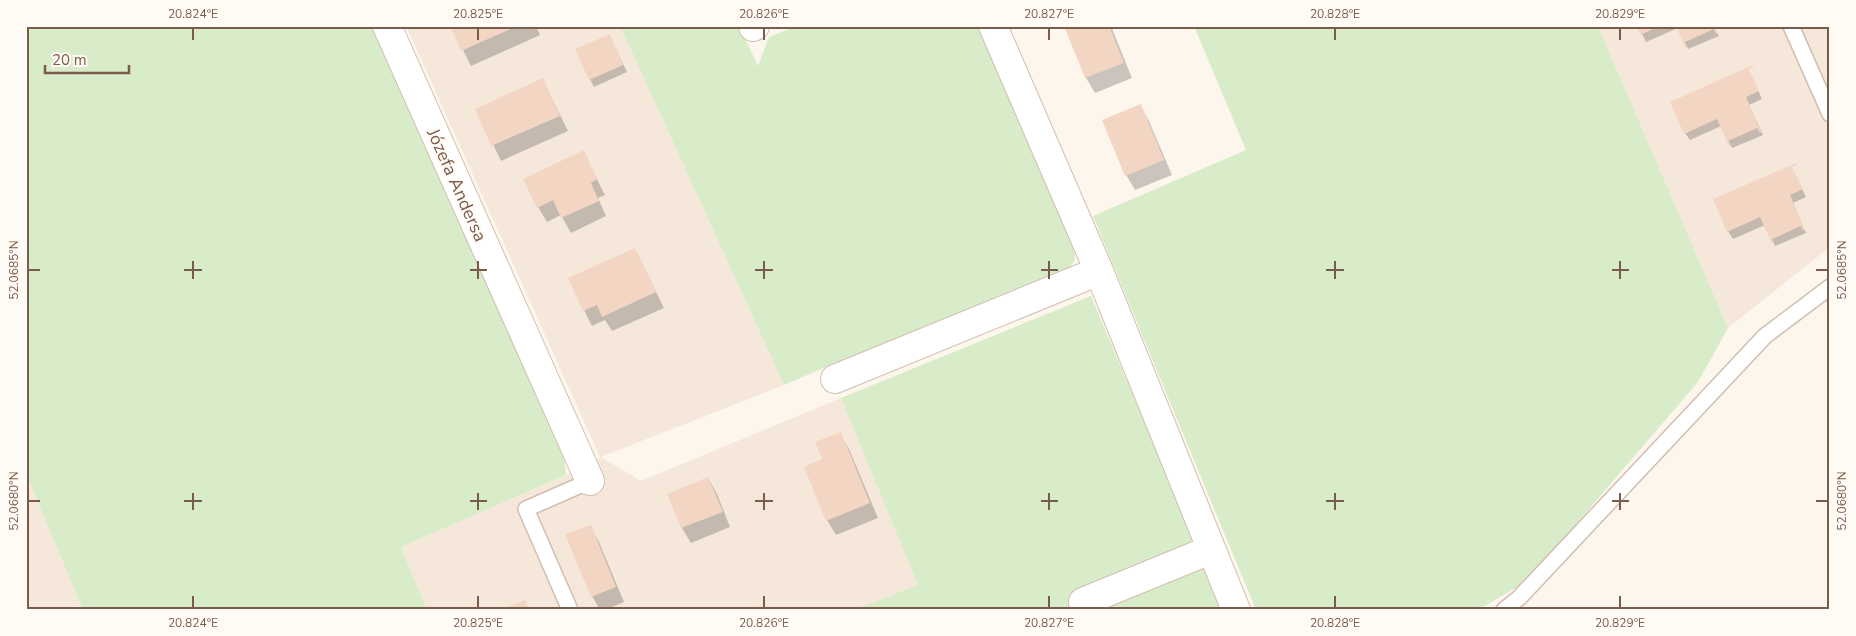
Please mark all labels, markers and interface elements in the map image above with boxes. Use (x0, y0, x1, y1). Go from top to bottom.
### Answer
text: 20.824°E (168, 6, 218, 22)
text: 20.825°E (453, 6, 503, 22)
text: 20.826°E (739, 6, 789, 22)
text: 20.827°E (1024, 6, 1074, 22)
text: 20.828°E (1310, 6, 1360, 22)
text: 20.829°E (1595, 6, 1645, 22)
scale bar (45, 42, 129, 74)
text: 20 m (52, 50, 87, 70)
street label: Józefa Andersa (421, 124, 493, 245)
text: 52.0685°N (6, 240, 22, 300)
text: 52.0685°N (1834, 240, 1850, 300)
text: 52.0680°N (6, 471, 22, 531)
text: 52.0680°N (1834, 471, 1850, 531)
text: 20.824°E (168, 615, 218, 631)
text: 20.825°E (453, 615, 503, 631)
text: 20.826°E (739, 615, 789, 631)
text: 20.827°E (1024, 615, 1074, 631)
text: 20.828°E (1310, 615, 1360, 631)
text: 20.829°E (1595, 615, 1645, 631)

